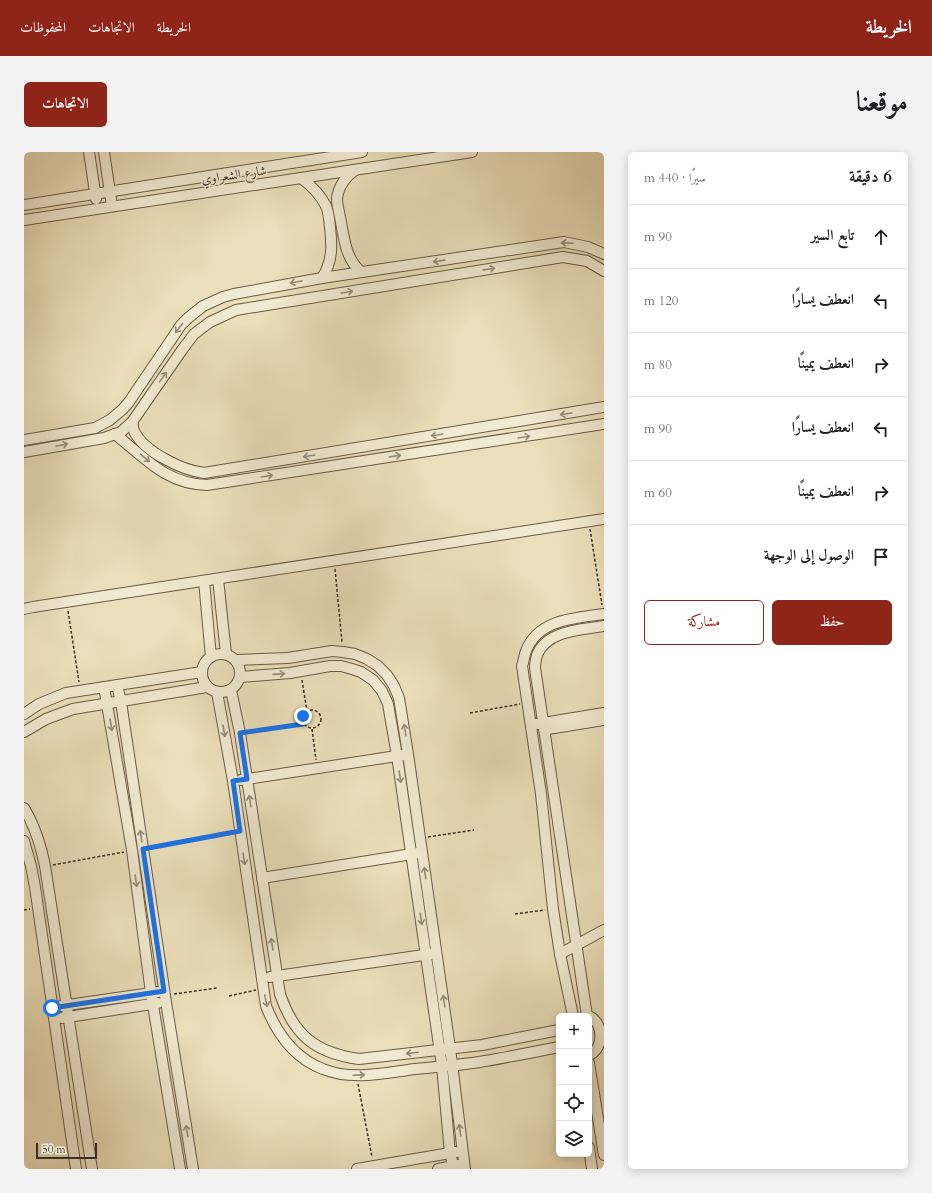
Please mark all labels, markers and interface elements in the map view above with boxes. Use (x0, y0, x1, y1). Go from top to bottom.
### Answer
text: الخريطة (866, 14, 912, 40)
text: المحفوظات (20, 18, 66, 37)
text: الاتجاهات (88, 18, 135, 37)
text: الخريطة (157, 18, 191, 37)
button: الاتجاهات (24, 82, 107, 127)
text: موقعنا (856, 83, 908, 121)
street label: شارع الشعراوي (200, 162, 268, 190)
text: 6 دقيقة (849, 165, 892, 188)
text: سيرًا · 440 m (644, 169, 706, 187)
text: تابع السير (811, 225, 854, 245)
icon: ahead (870, 226, 892, 248)
text: 90 m (644, 228, 672, 246)
one-way arrow (561, 239, 574, 247)
one-way arrow (432, 257, 445, 265)
one-way arrow (483, 265, 496, 273)
one-way arrow (290, 279, 303, 287)
one-way arrow (340, 288, 353, 296)
text: انعطف يسارًا (792, 289, 854, 309)
icon: left (870, 290, 892, 312)
text: 120 m (644, 292, 678, 310)
one-way arrow (174, 323, 183, 334)
text: انعطف يمينًا (798, 353, 854, 373)
icon: right (870, 354, 892, 376)
text: 80 m (644, 356, 672, 374)
one-way arrow (159, 371, 167, 382)
one-way arrow (559, 410, 572, 418)
text: انعطف يسارًا (792, 417, 854, 437)
icon: left (870, 418, 892, 440)
text: 90 m (644, 420, 672, 438)
one-way arrow (431, 431, 444, 439)
one-way arrow (517, 432, 530, 440)
one-way arrow (56, 441, 69, 449)
one-way arrow (303, 452, 316, 460)
one-way arrow (388, 452, 401, 460)
one-way arrow (140, 454, 151, 463)
one-way arrow (260, 472, 273, 480)
text: انعطف يمينًا (798, 481, 854, 501)
icon: right (870, 482, 892, 504)
text: 60 m (644, 484, 672, 502)
text: الوصول إلى الوجهة (764, 545, 854, 565)
icon: arrive (870, 546, 892, 568)
button: مشاركة (644, 600, 764, 645)
button: حفظ (772, 600, 892, 645)
one-way arrow (272, 670, 285, 677)
route end (294, 707, 312, 725)
one-way arrow (107, 718, 115, 731)
one-way arrow (220, 724, 228, 737)
one-way arrow (401, 724, 409, 737)
one-way arrow (396, 770, 404, 783)
one-way arrow (246, 795, 254, 808)
one-way arrow (137, 830, 145, 843)
one-way arrow (240, 852, 248, 865)
one-way arrow (421, 867, 429, 880)
one-way arrow (132, 874, 140, 887)
one-way arrow (417, 912, 425, 925)
one-way arrow (268, 937, 276, 950)
one-way arrow (262, 994, 270, 1007)
one-way arrow (440, 995, 448, 1008)
route start (43, 999, 61, 1017)
map controls (556, 1013, 592, 1157)
button: + (556, 1013, 592, 1049)
one-way arrow (406, 1049, 419, 1057)
button: − (556, 1049, 592, 1085)
one-way arrow (352, 1072, 365, 1079)
button: locate (556, 1085, 592, 1121)
button: layers (556, 1121, 592, 1157)
one-way arrow (183, 1124, 191, 1137)
one-way arrow (456, 1124, 464, 1137)
scale bar (36, 1141, 97, 1160)
text: 50 m (42, 1142, 66, 1157)

